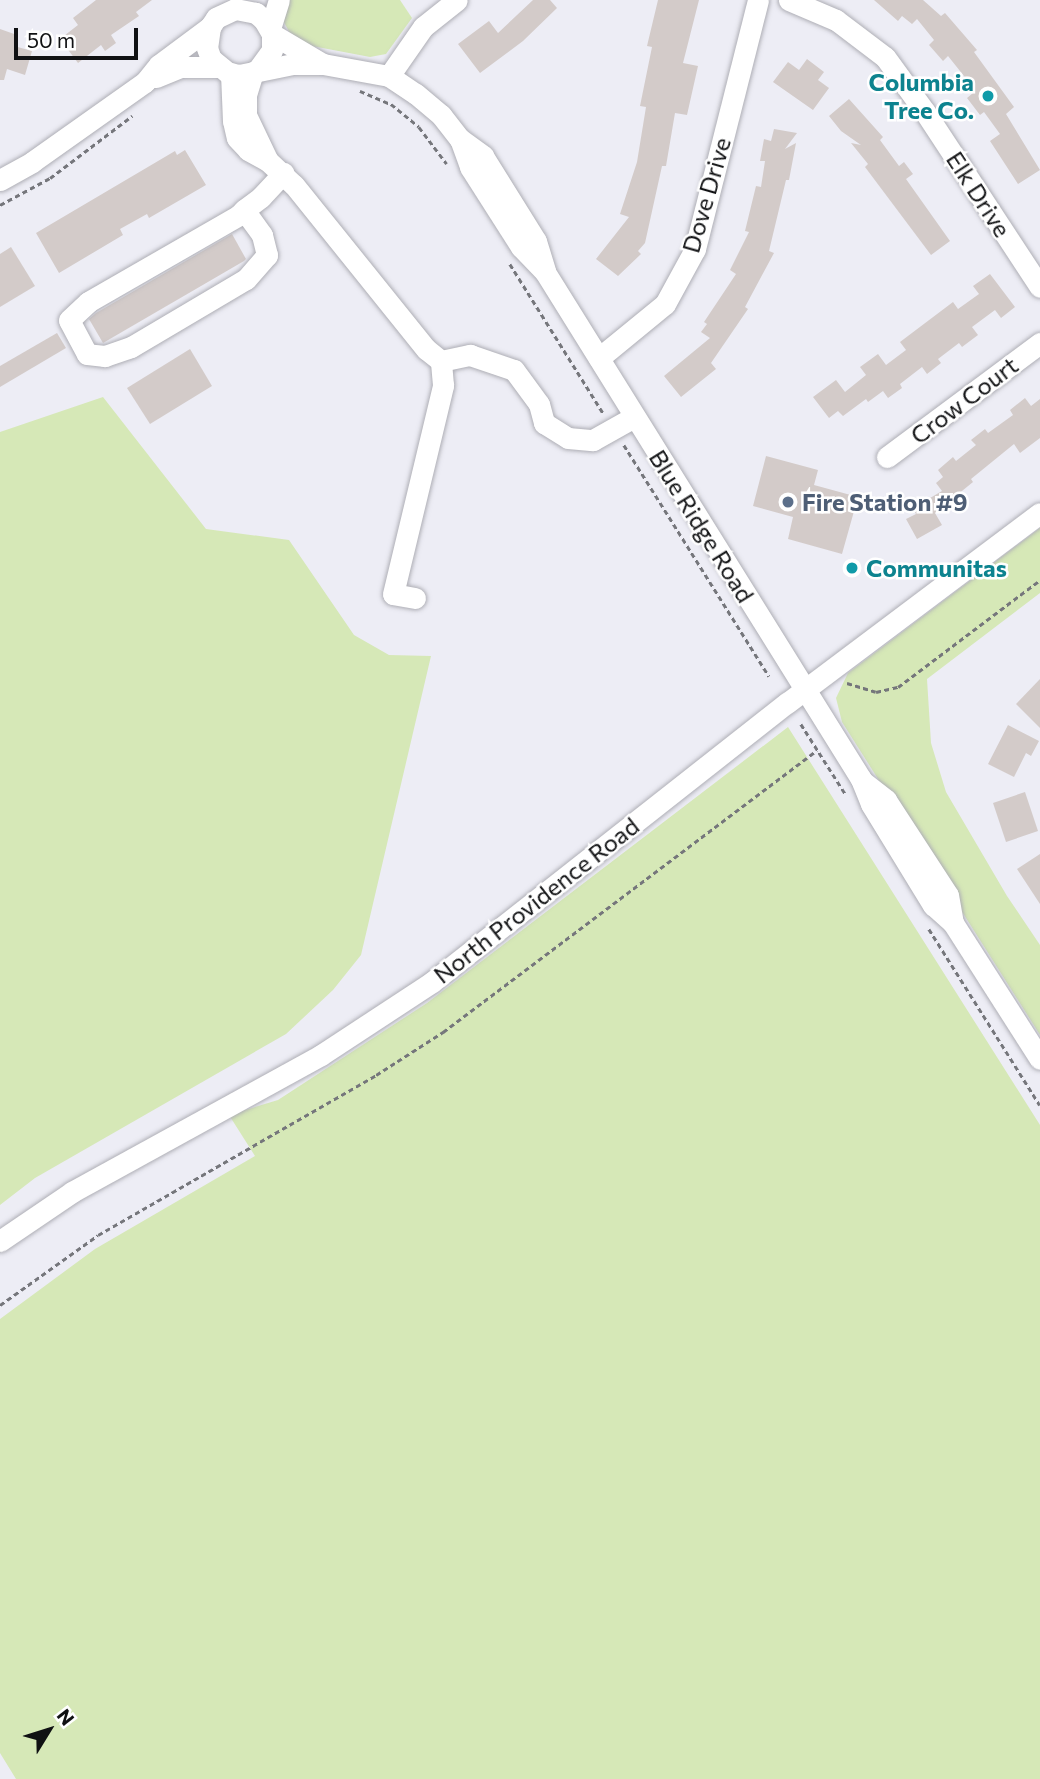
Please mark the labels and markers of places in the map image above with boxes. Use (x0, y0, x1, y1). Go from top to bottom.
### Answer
place label: Columbia Tree Co. (869, 68, 974, 124)
marker: Columbia Tree Co. (980, 88, 996, 104)
place label: Fire Station #9 (802, 488, 967, 516)
marker: Fire Station #9 (780, 494, 796, 510)
place label: Communitas (866, 554, 1007, 582)
marker: Communitas (844, 560, 860, 576)

